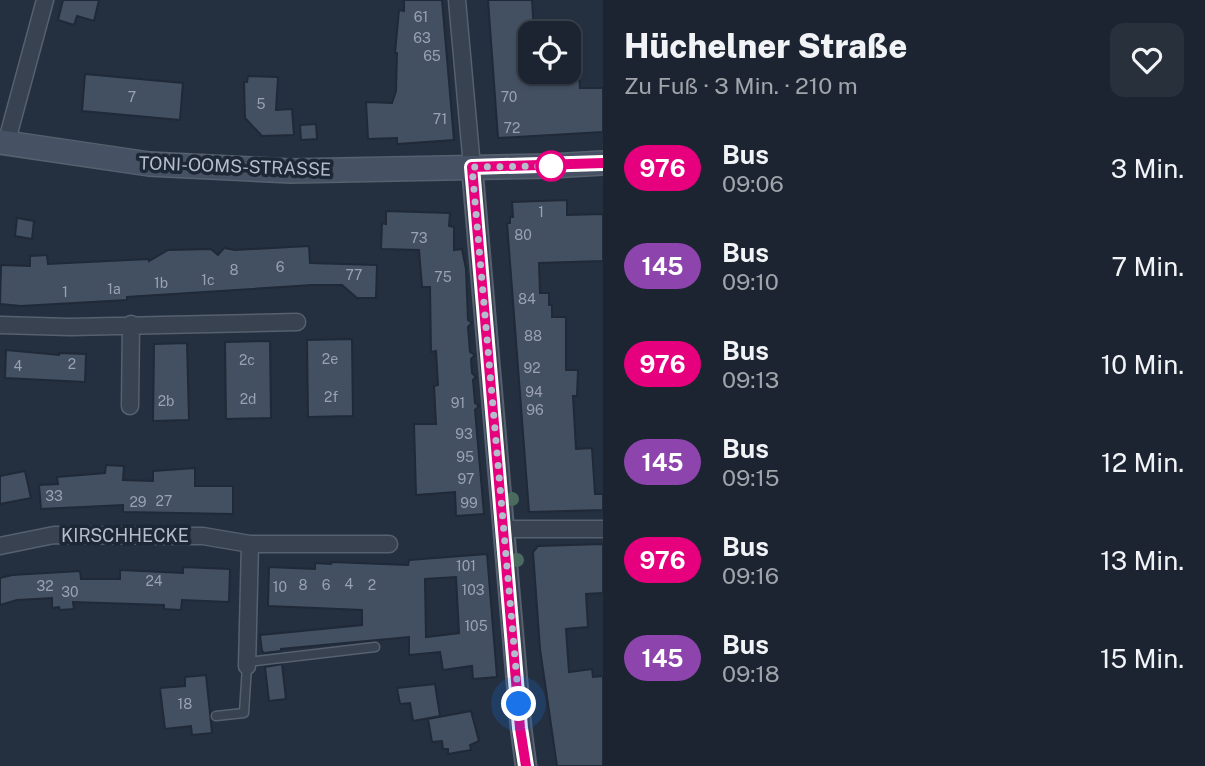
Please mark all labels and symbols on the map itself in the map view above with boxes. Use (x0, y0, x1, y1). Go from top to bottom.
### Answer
house number: 61 (414, 9, 428, 25)
house number: 63 (413, 30, 431, 46)
house number: 65 (423, 48, 441, 64)
house number: 7 (128, 89, 136, 105)
house number: 70 (501, 89, 517, 105)
house number: 5 (257, 96, 266, 112)
house number: 71 (433, 111, 447, 127)
house number: 72 (504, 120, 520, 136)
unlabelled marker (536, 151, 566, 181)
street label: TONI-OOMS-STRASSE (138, 152, 332, 180)
house number: 1 (538, 204, 544, 220)
house number: 80 (514, 227, 532, 243)
house number: 73 (411, 230, 428, 246)
house number: 6 (276, 259, 285, 275)
house number: 8 (229, 262, 239, 278)
house number: 77 (346, 267, 363, 283)
house number: 75 (434, 269, 452, 285)
house number: 1c (201, 272, 215, 288)
house number: 1b (154, 275, 168, 291)
house number: 1a (107, 281, 121, 297)
house number: 1 (62, 284, 68, 300)
house number: 84 (518, 291, 536, 307)
house number: 88 (524, 328, 542, 344)
house number: 2e (322, 351, 338, 367)
house number: 2c (239, 352, 255, 368)
house number: 2 (68, 356, 76, 372)
house number: 4 (14, 358, 23, 374)
house number: 92 (523, 360, 541, 376)
house number: 94 (525, 384, 543, 400)
house number: 2f (324, 389, 338, 405)
house number: 2d (240, 391, 256, 407)
house number: 2b (158, 393, 174, 409)
house number: 91 (451, 395, 465, 411)
house number: 96 (526, 402, 544, 418)
house number: 93 (455, 426, 473, 442)
house number: 95 (456, 449, 474, 465)
house number: 97 (458, 471, 474, 487)
house number: 33 (45, 488, 63, 504)
house number: 27 (156, 493, 172, 509)
house number: 29 (129, 494, 147, 510)
house number: 99 (460, 495, 478, 511)
street label: KIRSCHHECKE (61, 525, 189, 546)
house number: 101 (456, 558, 476, 574)
house number: 24 (145, 573, 163, 589)
house number: 4 (345, 576, 354, 592)
house number: 8 (298, 577, 308, 593)
house number: 6 (322, 577, 331, 593)
house number: 2 (368, 577, 376, 593)
house number: 32 (36, 578, 54, 594)
house number: 10 (273, 579, 287, 595)
house number: 103 (462, 582, 485, 598)
house number: 30 (61, 584, 79, 600)
house number: 105 (464, 618, 488, 634)
your location (501, 686, 536, 721)
house number: 18 (178, 696, 192, 712)

